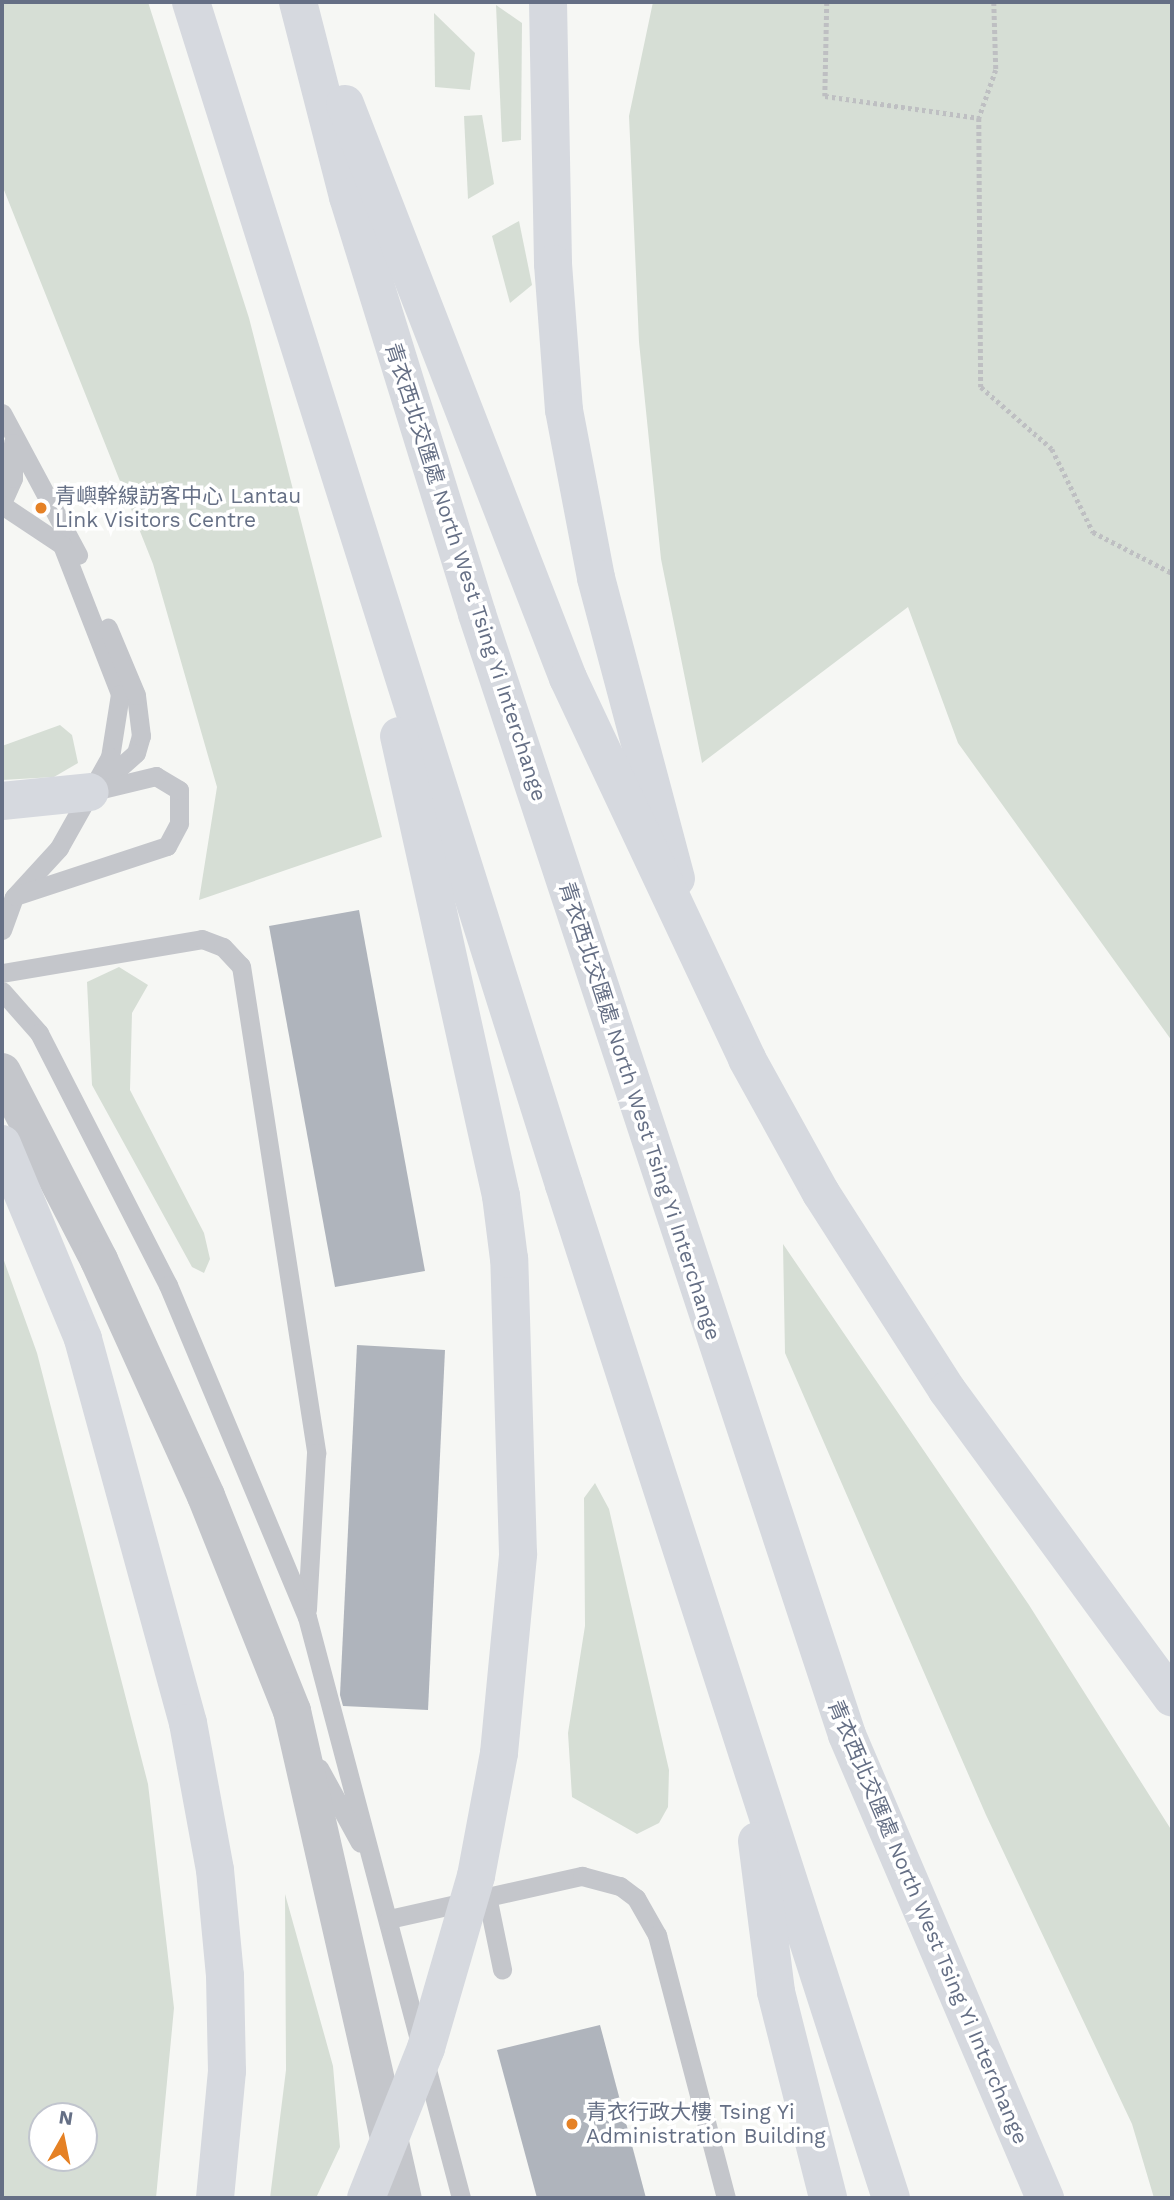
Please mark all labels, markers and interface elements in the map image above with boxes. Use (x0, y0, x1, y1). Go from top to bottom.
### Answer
street label: 青衣西北交匯處 North West Tsing Yi Interchange (380, 339, 552, 805)
place label: 青嶼幹線訪客中心 Lantau Link Visitors Centre (55, 483, 301, 533)
marker: 青嶼幹線訪客中心 Lantau Link Visitors Centre (33, 500, 49, 516)
street label: 青衣西北交匯處 North West Tsing Yi Interchange (554, 878, 726, 1344)
street label: 青衣西北交匯處 North West Tsing Yi Interchange (822, 1695, 1034, 2149)
place label: 青衣行政大樓 Tsing Yi Administration Building (586, 2099, 825, 2149)
north arrow (28, 2102, 98, 2172)
text: N (57, 2105, 75, 2130)
marker: 青衣行政大樓 Tsing Yi Administration Building (564, 2116, 580, 2132)

